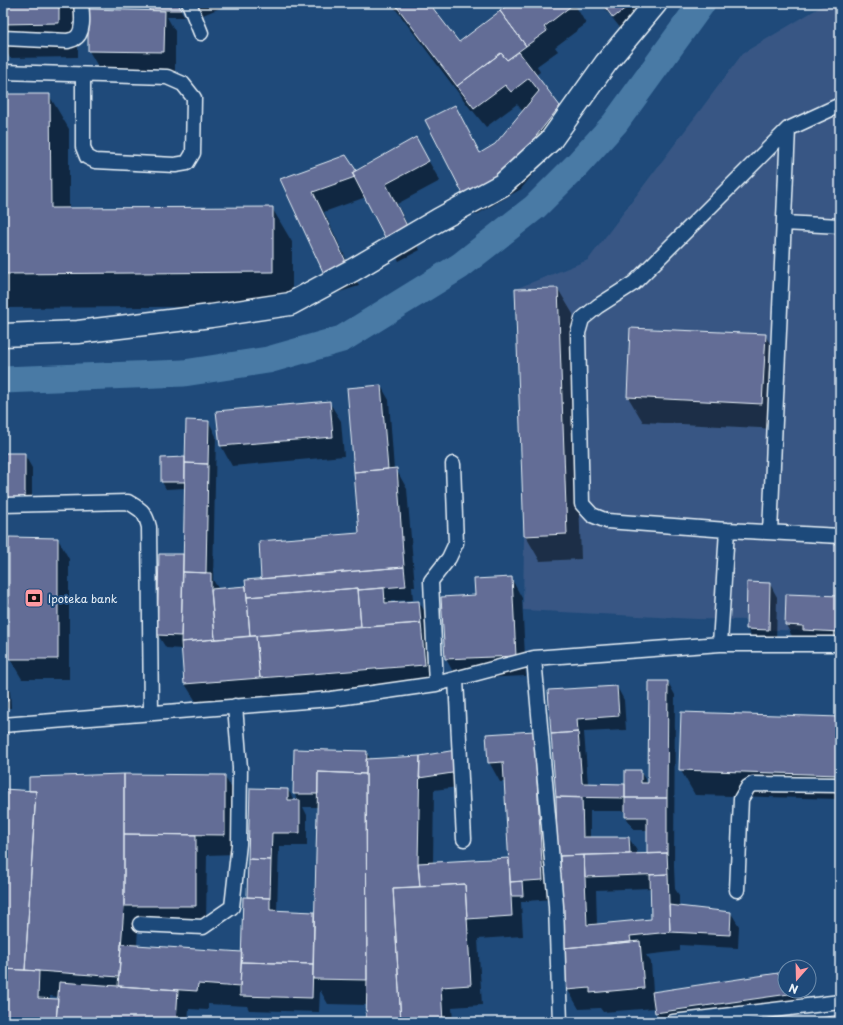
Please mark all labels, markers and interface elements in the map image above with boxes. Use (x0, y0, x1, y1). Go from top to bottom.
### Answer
bank icon: Ipoteka bank (23, 587, 45, 609)
place label: Ipoteka bank (48, 590, 118, 607)
north arrow (777, 959, 817, 999)
text: N (786, 979, 800, 998)

